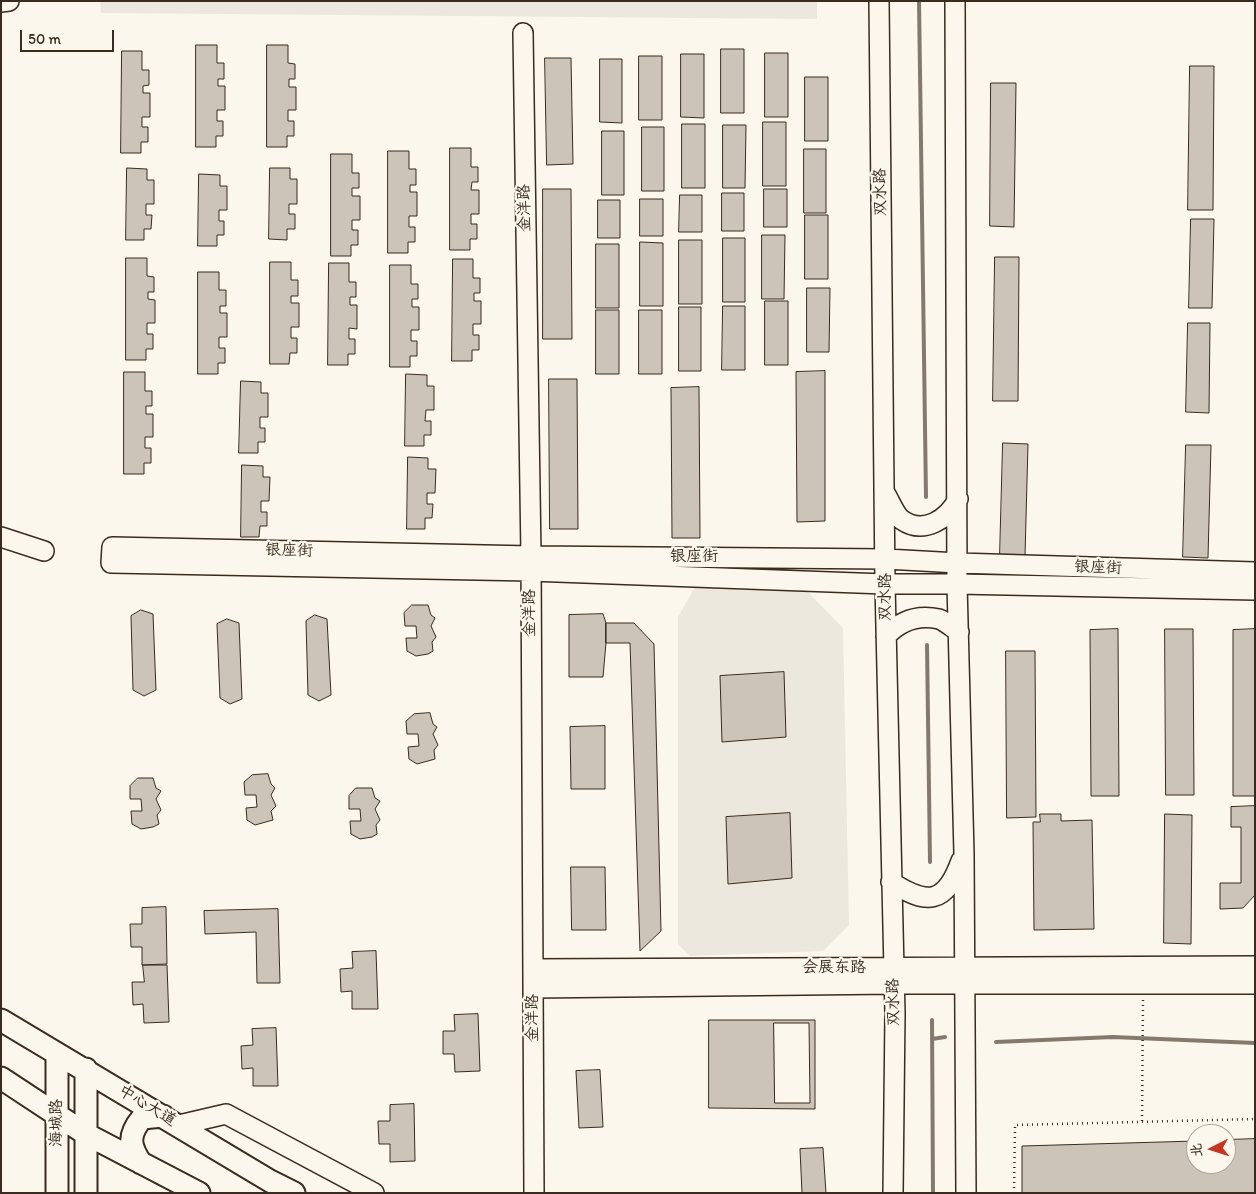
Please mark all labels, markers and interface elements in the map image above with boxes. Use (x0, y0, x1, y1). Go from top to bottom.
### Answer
scale bar (22, 20, 116, 52)
text: 50 m (28, 30, 61, 48)
street label: 双水路 (871, 168, 891, 216)
street label: 金洋路 (515, 184, 535, 232)
street label: 银座街 (265, 541, 313, 561)
street label: 银座街 (670, 547, 718, 567)
street label: 银座街 (1074, 558, 1122, 578)
street label: 双水路 (876, 573, 896, 621)
street label: 金洋路 (520, 589, 540, 637)
street label: 会展东路 (802, 958, 866, 978)
street label: 双水路 (884, 978, 904, 1026)
street label: 金洋路 (523, 994, 543, 1042)
street label: 中心大道 (115, 1081, 179, 1131)
street label: 海城路 (47, 1099, 67, 1147)
north arrow (1186, 1124, 1236, 1174)
text: 北 (1187, 1143, 1206, 1158)

